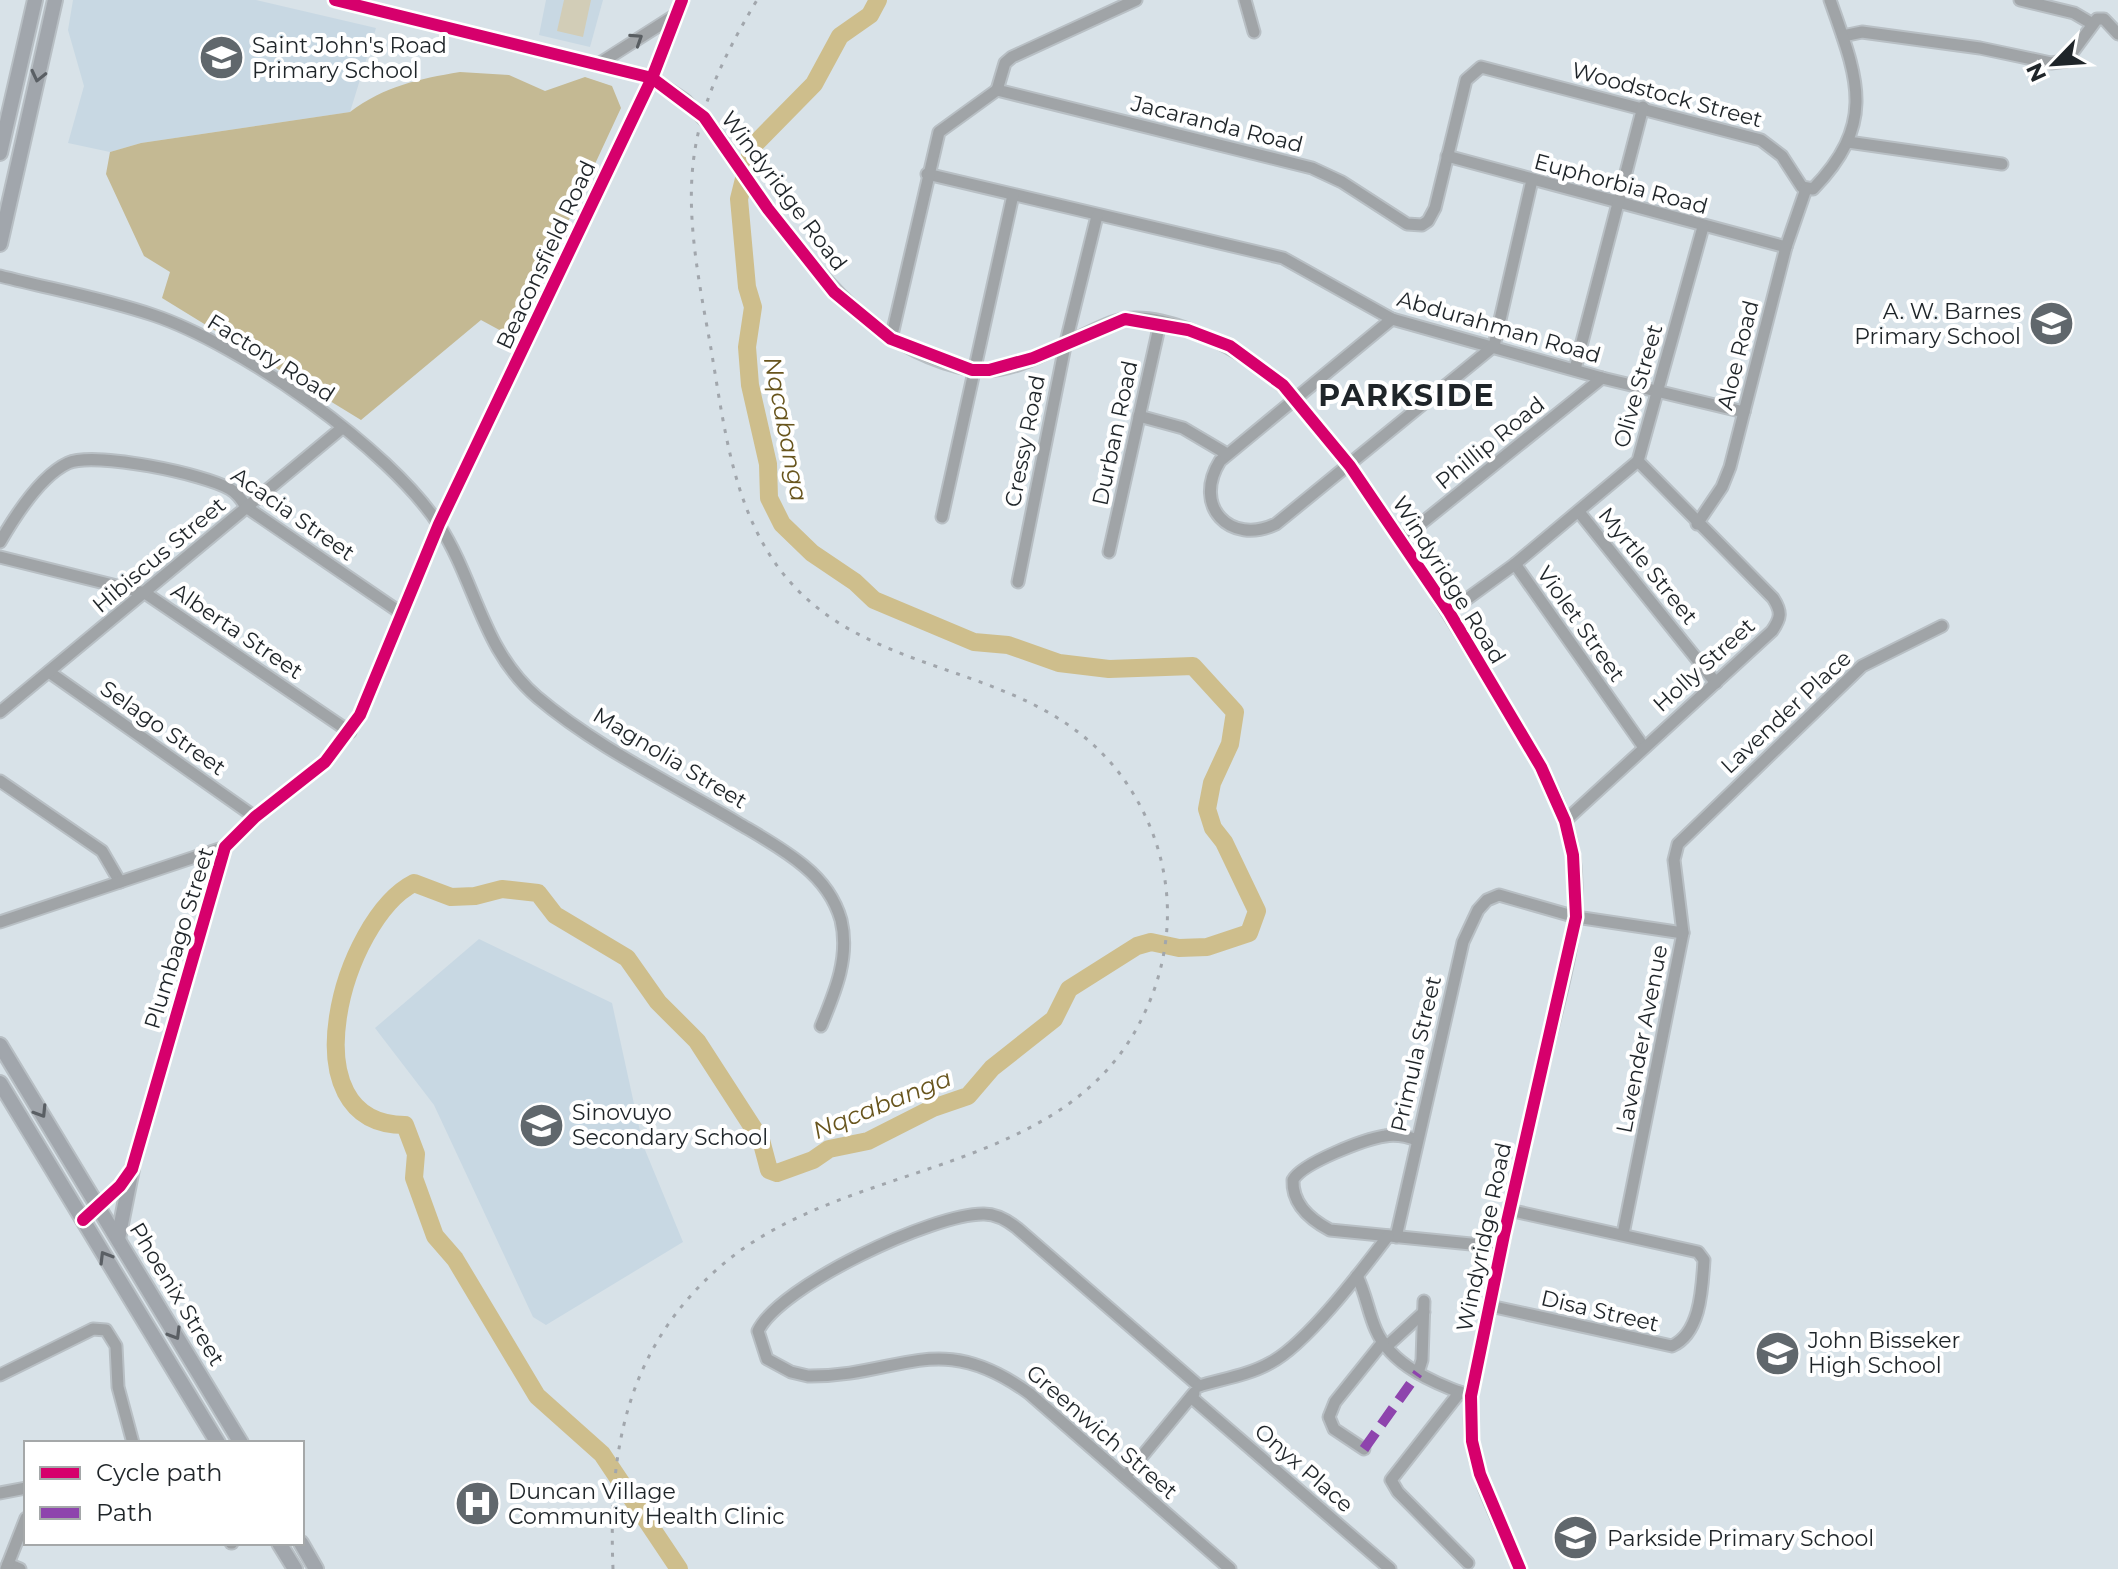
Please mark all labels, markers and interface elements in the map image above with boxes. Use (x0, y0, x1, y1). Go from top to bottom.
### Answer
north arrow (2014, 24, 2094, 104)
place label: Saint John's Road Primary School (252, 32, 447, 84)
school or university icon: Saint John's Road Primary School (197, 34, 245, 82)
one-way arrow (628, 34, 643, 49)
street label: Woodstock Street (1569, 57, 1765, 133)
text: N (2020, 58, 2052, 86)
one-way arrow (30, 69, 47, 82)
street label: Jacaranda Road (1127, 89, 1306, 158)
street label: Windyridge Road (715, 106, 853, 276)
street label: Euphorbia Road (1531, 148, 1711, 220)
street label: Beaconsfield Road (490, 156, 602, 354)
street label: Abdurahman Road (1394, 285, 1604, 369)
street label: Aloe Road (1711, 297, 1765, 413)
place label: A. W. Barnes Primary School (1854, 298, 2021, 350)
school or university icon: A. W. Barnes Primary School (2028, 300, 2076, 348)
street label: Factory Road (202, 308, 340, 408)
street label: Olive Street (1607, 321, 1669, 451)
water label: Nqcabanga (758, 354, 814, 504)
street label: Durban Road (1086, 358, 1144, 508)
street label: Cressy Road (999, 373, 1051, 509)
district label: PARKSIDE (1318, 377, 1496, 414)
street label: Phillip Road (1430, 391, 1550, 495)
street label: Acacia Street (226, 462, 360, 567)
street label: Hibiscus Street (87, 491, 231, 619)
street label: Windyridge Road (1386, 491, 1512, 669)
street label: Myrtle Street (1593, 502, 1703, 630)
street label: Violet Street (1531, 561, 1631, 687)
street label: Alberta Street (166, 577, 308, 685)
street label: Holly Street (1648, 612, 1761, 718)
street label: Lavender Place (1715, 645, 1857, 779)
street label: Selago Street (95, 675, 231, 781)
street label: Magnolia Street (588, 701, 752, 815)
street label: Plumbago Street (138, 844, 220, 1032)
street label: Lavender Avenue (1610, 943, 1674, 1135)
street label: Primula Street (1385, 973, 1447, 1135)
water label: Nqcabanga (808, 1063, 956, 1145)
place label: Sinovuyo Secondary School (572, 1099, 768, 1151)
school or university icon: Sinovuyo Secondary School (517, 1101, 565, 1149)
one-way arrow (31, 1103, 46, 1118)
street label: Windyridge Road (1451, 1140, 1517, 1334)
street label: Phoenix Street (124, 1217, 230, 1371)
one-way arrow (100, 1251, 115, 1266)
street label: Disa Street (1538, 1284, 1662, 1338)
one-way arrow (166, 1325, 181, 1340)
place label: John Bisseker High School (1807, 1327, 1960, 1379)
school or university icon: John Bisseker High School (1753, 1329, 1801, 1377)
street label: Greenwich Street (1021, 1359, 1183, 1505)
street label: Onyx Place (1249, 1418, 1359, 1518)
legend (24, 1441, 304, 1545)
text: Cycle path (96, 1458, 223, 1487)
place label: Duncan Village Community Health Clinic (508, 1478, 785, 1530)
hospital icon: Duncan Village Community Health Clinic (453, 1480, 501, 1528)
text: Path (96, 1498, 153, 1527)
school or university icon: Parkside Primary School (1552, 1514, 1600, 1562)
place label: Parkside Primary School (1607, 1525, 1874, 1552)

